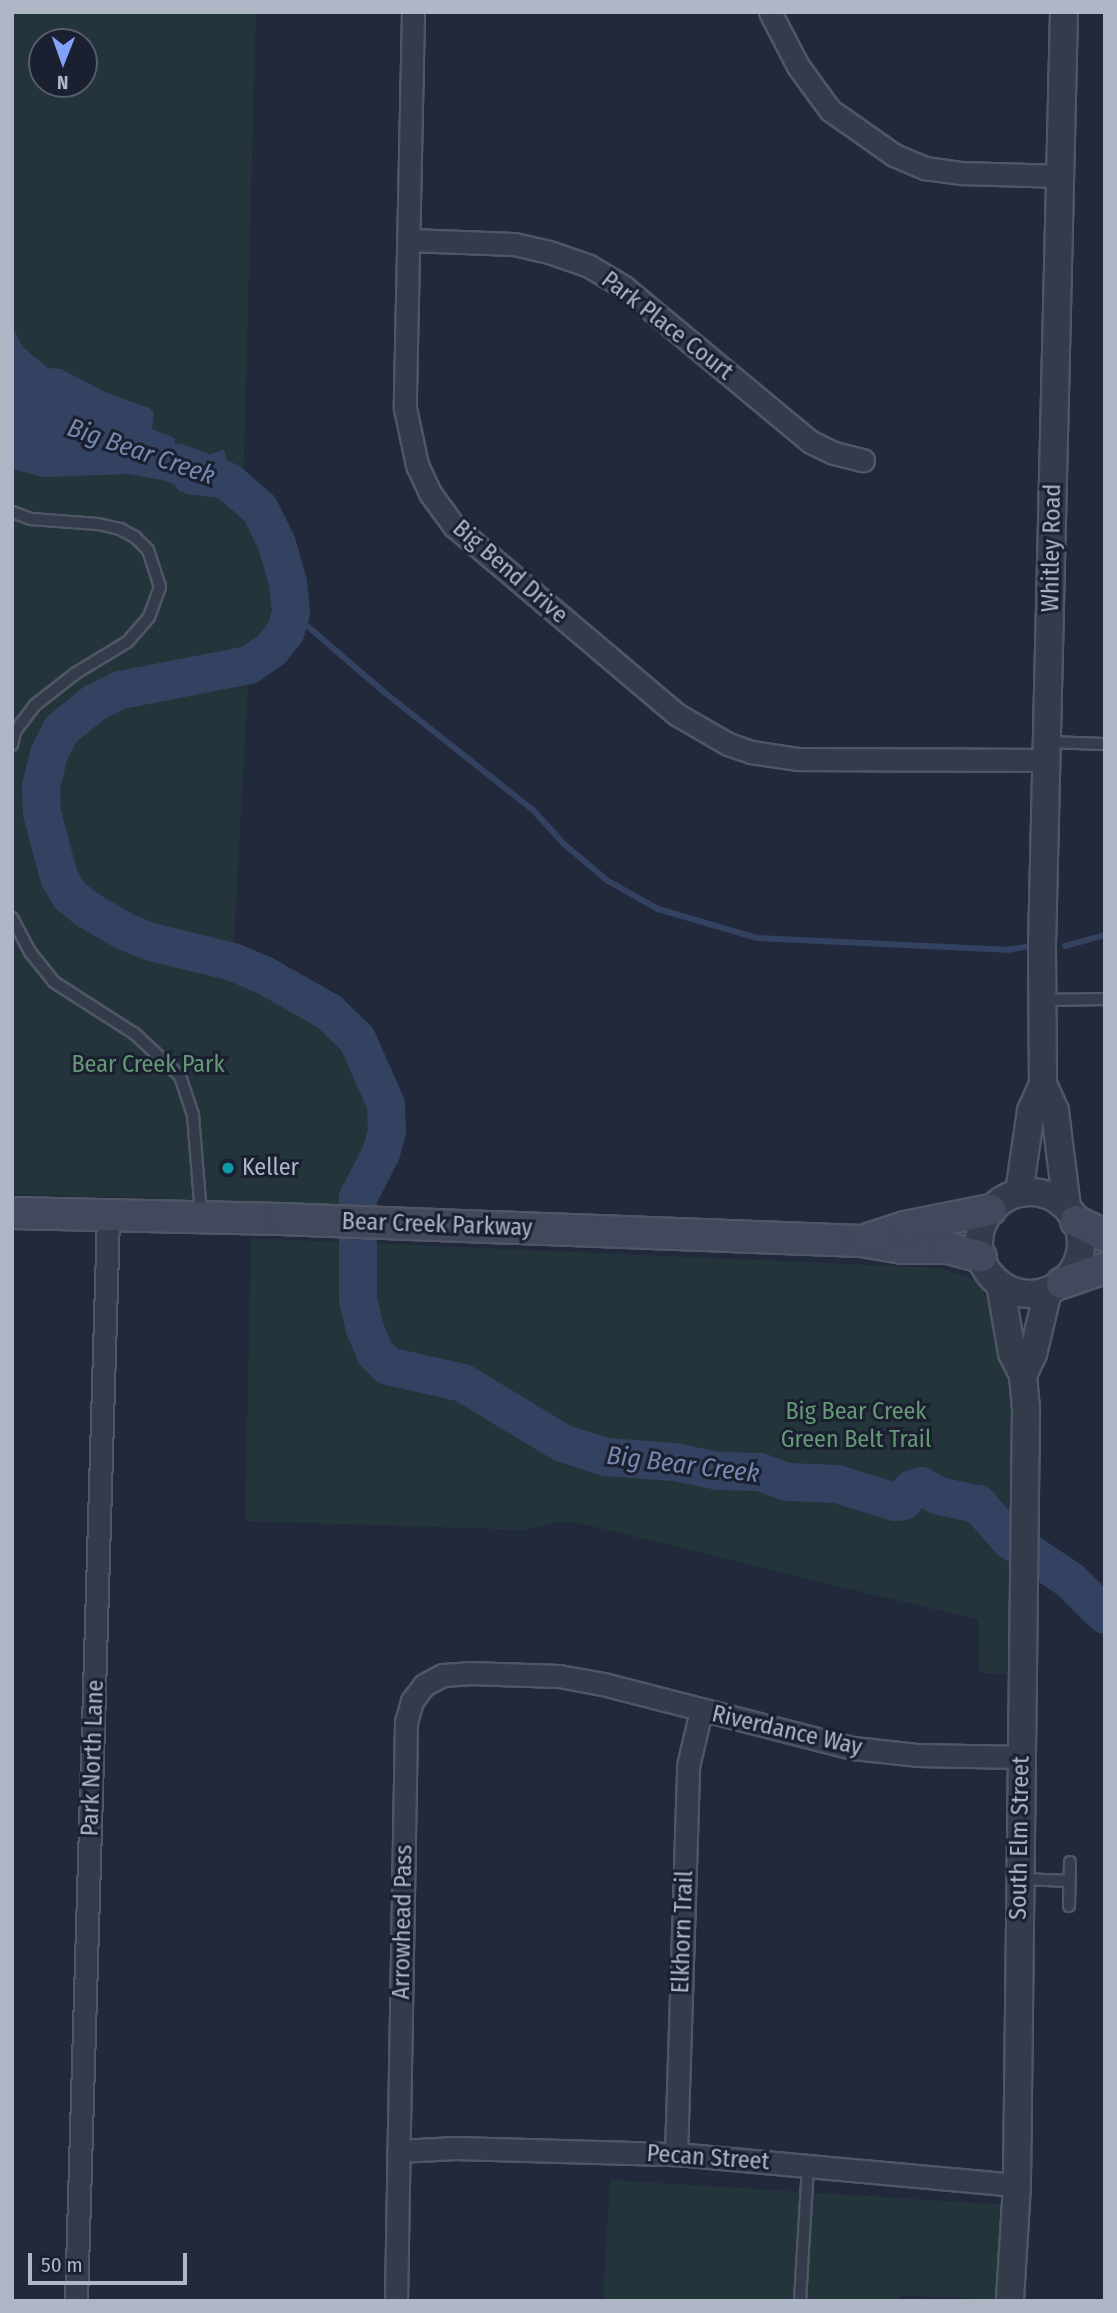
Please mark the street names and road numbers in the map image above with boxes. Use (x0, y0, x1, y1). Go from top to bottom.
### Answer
street label: Park Place Court (595, 266, 739, 386)
street label: Whitley Road (1036, 484, 1068, 612)
street label: Big Bend Drive (447, 514, 573, 630)
street label: Bear Creek Parkway (341, 1207, 533, 1243)
street label: Park North Lane (76, 1679, 110, 1837)
street label: Riverdance Way (709, 1700, 865, 1762)
street label: South Elm Street (1004, 1756, 1036, 1920)
street label: Arrowhead Pass (387, 1844, 419, 2000)
street label: Elkhorn Trail (666, 1870, 700, 1994)
street label: Pecan Street (646, 2139, 770, 2177)

